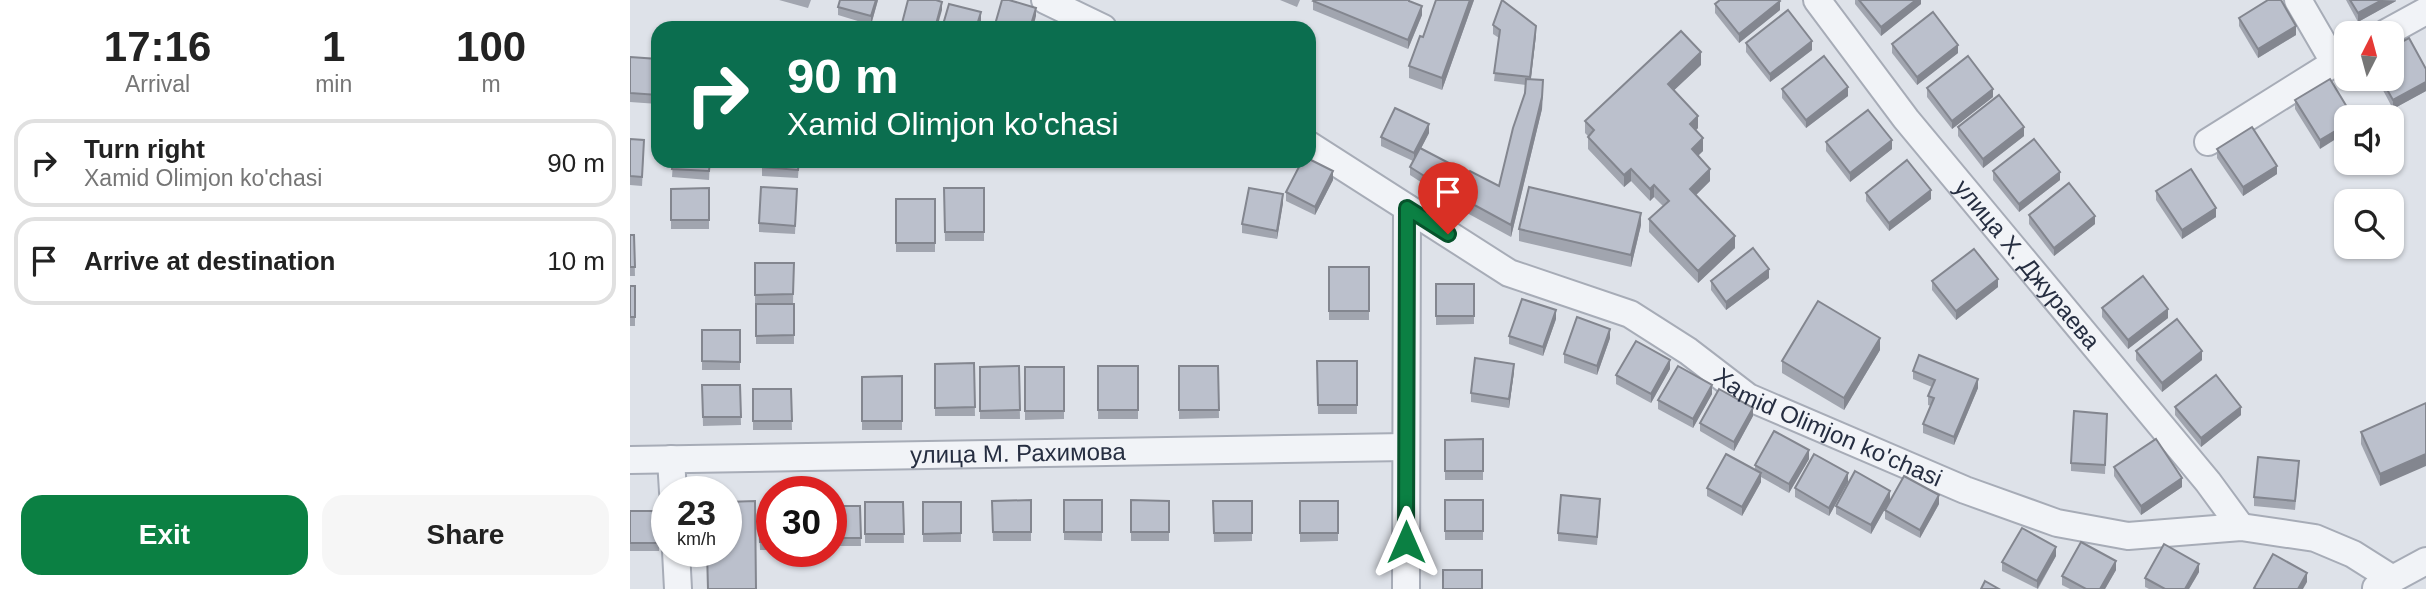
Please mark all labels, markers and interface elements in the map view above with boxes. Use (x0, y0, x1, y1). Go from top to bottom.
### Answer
north arrow (2334, 21, 2404, 91)
map controls (2334, 21, 2404, 259)
text: 17:16 (104, 23, 211, 70)
text: 1 (322, 23, 345, 70)
text: 100 (456, 23, 526, 70)
icon: right (672, 49, 763, 140)
text: 90 m (787, 49, 899, 103)
text: Arrival (125, 71, 190, 97)
text: min (315, 71, 352, 97)
text: m (482, 71, 501, 97)
button: sound (2334, 105, 2404, 175)
text: Xamid Olimjon ko'chasi (787, 106, 1119, 142)
text: Turn right (84, 134, 205, 164)
icon: right (25, 144, 63, 182)
text: 90 m (547, 148, 605, 178)
pin (1418, 162, 1478, 234)
text: Xamid Olimjon ko'chasi (84, 165, 322, 191)
icon: arrive (1429, 173, 1467, 211)
street label: улица Х. Джураева (1949, 174, 2106, 355)
button: search (2334, 189, 2404, 259)
icon: arrive (25, 242, 63, 280)
text: Arrive at destination (84, 246, 335, 276)
text: 10 m (547, 246, 605, 276)
street label: Xamid Olimjon ko'chasi (1709, 362, 1946, 492)
street label: улица М. Рахимова (910, 438, 1127, 468)
speed limit sign: 30 (756, 476, 847, 567)
text: 23 (677, 493, 716, 532)
button: Exit (21, 495, 308, 575)
button: Share (322, 495, 609, 575)
position arrow (1369, 505, 1443, 579)
text: km/h (677, 529, 716, 549)

